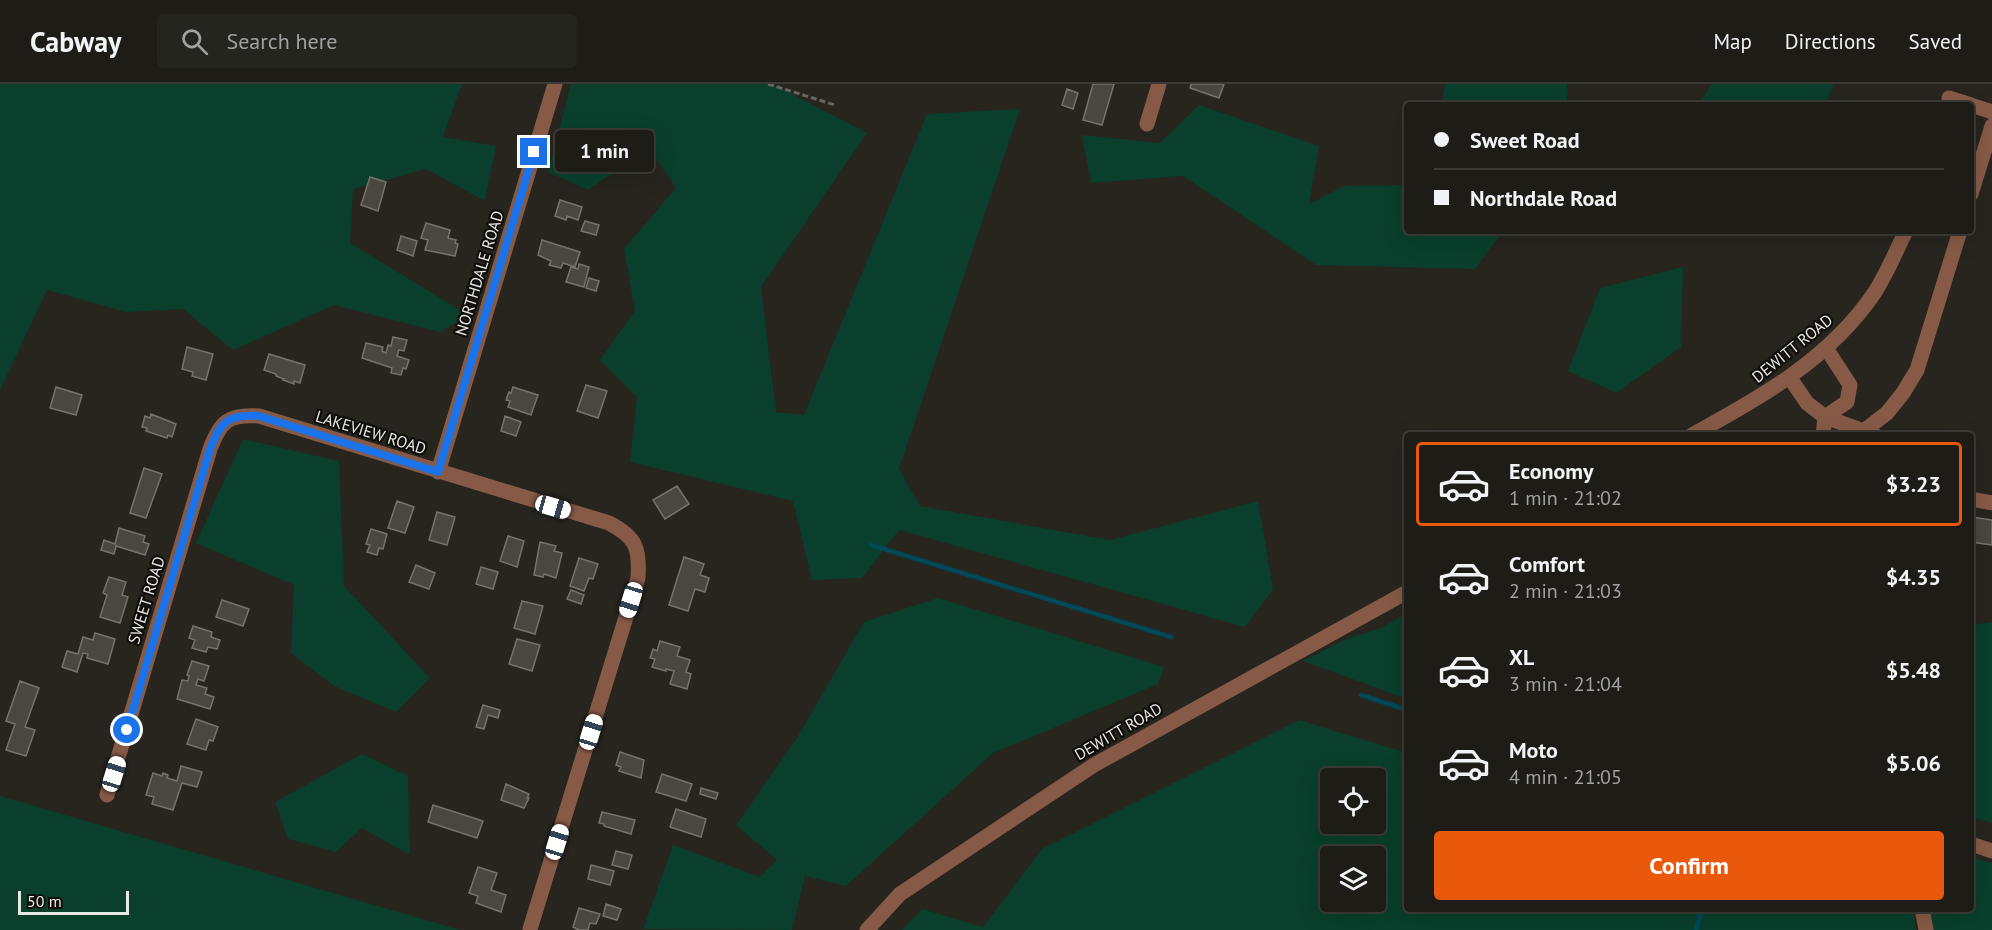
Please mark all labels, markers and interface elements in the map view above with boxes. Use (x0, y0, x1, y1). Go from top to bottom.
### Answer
search box (157, 14, 577, 68)
text: Cabway (30, 23, 121, 60)
icon: search (178, 25, 211, 58)
text: Search here (226, 27, 337, 55)
text: Map (1713, 28, 1752, 55)
text: Directions (1785, 28, 1876, 55)
text: Saved (1909, 28, 1962, 55)
text: Sweet Road (1470, 126, 1580, 154)
callout: 1 min (555, 131, 654, 173)
route end (520, 138, 547, 165)
text: 1 min (580, 138, 629, 164)
text: Northdale Road (1470, 184, 1617, 212)
street label: NORTHDALE ROAD (450, 208, 508, 338)
street label: DEWITT ROAD (1748, 309, 1836, 387)
street label: LAKEVIEW ROAD (313, 406, 429, 458)
icon: car (1437, 457, 1491, 511)
text: Economy (1509, 457, 1593, 485)
text: $3.23 (1886, 470, 1941, 498)
text: 1 min · 21:02 (1509, 485, 1622, 511)
car (533, 493, 573, 521)
icon: car (1437, 550, 1491, 604)
text: Comfort (1509, 550, 1585, 578)
street label: SWEET ROAD (123, 554, 169, 646)
text: $4.35 (1886, 563, 1941, 591)
text: 2 min · 21:03 (1509, 578, 1622, 604)
car (617, 580, 645, 620)
icon: car (1437, 643, 1491, 697)
text: XL (1509, 643, 1534, 671)
text: $5.48 (1886, 656, 1941, 684)
text: 3 min · 21:04 (1509, 671, 1622, 697)
street label: DEWITT ROAD (1071, 698, 1165, 764)
car (577, 712, 605, 752)
route start (113, 716, 140, 743)
icon: car (1437, 736, 1491, 790)
text: Moto (1509, 736, 1558, 764)
text: $5.06 (1886, 749, 1941, 777)
car (100, 754, 128, 794)
text: 4 min · 21:05 (1509, 764, 1622, 790)
map controls (1320, 768, 1386, 912)
button: locate (1320, 768, 1386, 834)
car (543, 822, 571, 862)
button: Confirm (1434, 831, 1944, 900)
button: layers (1320, 846, 1386, 912)
scale bar (18, 888, 129, 916)
text: 50 m (27, 891, 62, 911)

